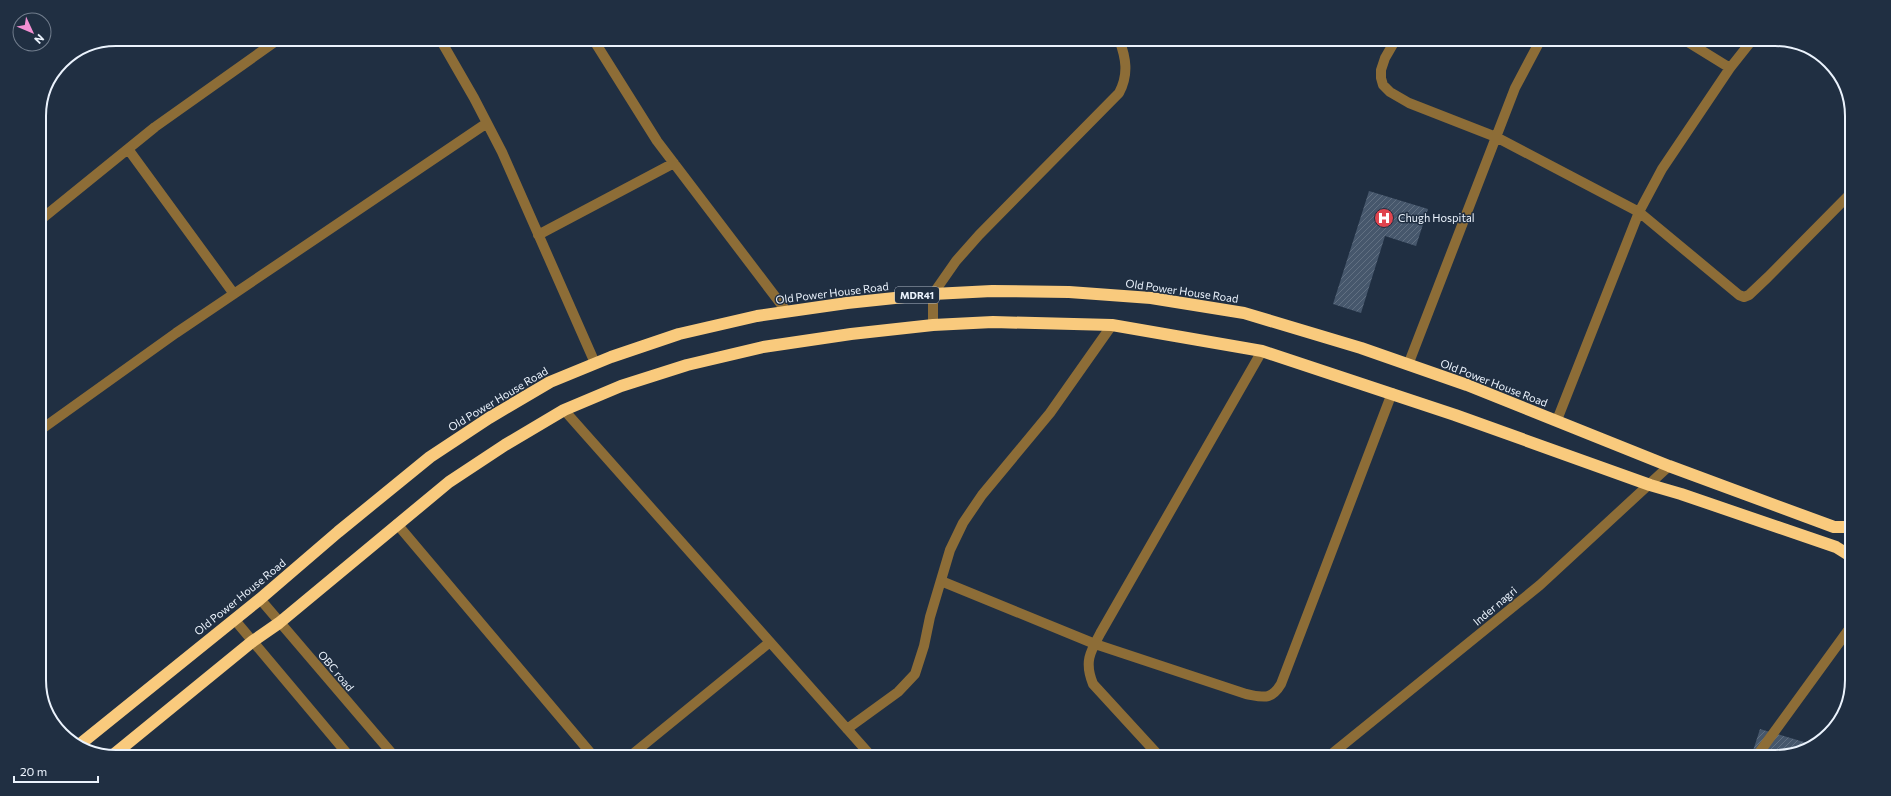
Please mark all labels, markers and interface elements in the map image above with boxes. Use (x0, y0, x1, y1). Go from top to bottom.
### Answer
north arrow (12, 12, 52, 52)
text: N (32, 32, 47, 47)
hospital icon: Chugh Hospital (1373, 207, 1395, 229)
place label: Chugh Hospital (1398, 211, 1474, 224)
street label: Old Power House Road (1125, 276, 1239, 305)
street label: Old Power House Road (775, 279, 889, 306)
road number: MDR41 (895, 287, 939, 303)
street label: Old Power House Road (1439, 356, 1550, 409)
street label: Old Power House Road (446, 364, 550, 433)
street label: Old Power House Road (191, 556, 288, 637)
street label: Inder nagri (1470, 583, 1519, 628)
street label: OBC road (316, 648, 357, 693)
scale bar (14, 758, 98, 784)
text: 20 m (20, 764, 47, 778)

